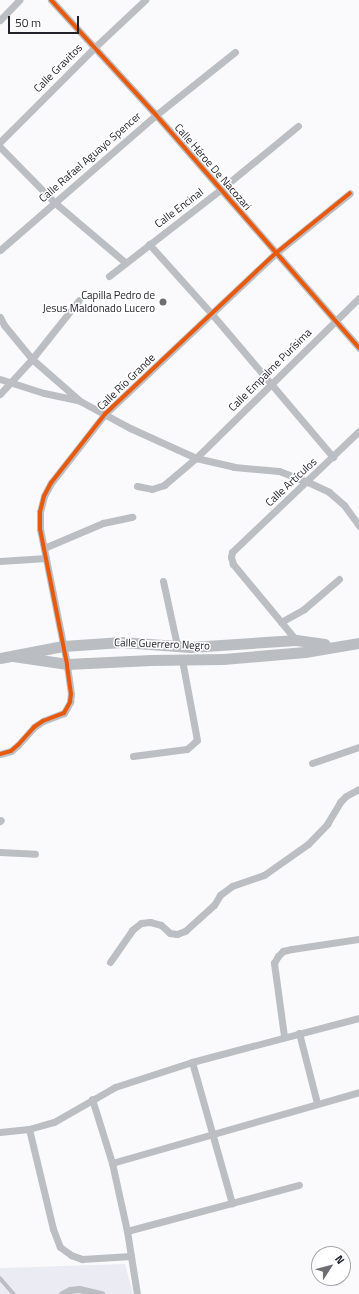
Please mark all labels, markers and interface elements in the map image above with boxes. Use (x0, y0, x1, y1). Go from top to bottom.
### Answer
scale bar (10, 8, 81, 34)
text: 50 m (15, 13, 41, 32)
street label: Calle Gravitos (31, 41, 85, 95)
street label: Calle Rafael Aguayo Spencer (36, 109, 144, 205)
street label: Calle Héroe De Nacozari (172, 121, 254, 213)
street label: Calle Encinal (152, 185, 206, 231)
place label: Capilla Pedro de Jesus Maldonado Lucero (43, 289, 155, 315)
marker: Capilla Pedro de Jesus Maldonado Lucero (158, 297, 168, 307)
street label: Calle Empalme Purísima (226, 326, 314, 414)
street label: Calle Río Grande (94, 351, 158, 413)
street label: Calle Artículos (263, 455, 319, 509)
street label: Calle Guerrero Negro (114, 636, 210, 652)
north arrow (311, 1246, 351, 1286)
text: N (331, 1252, 349, 1267)

